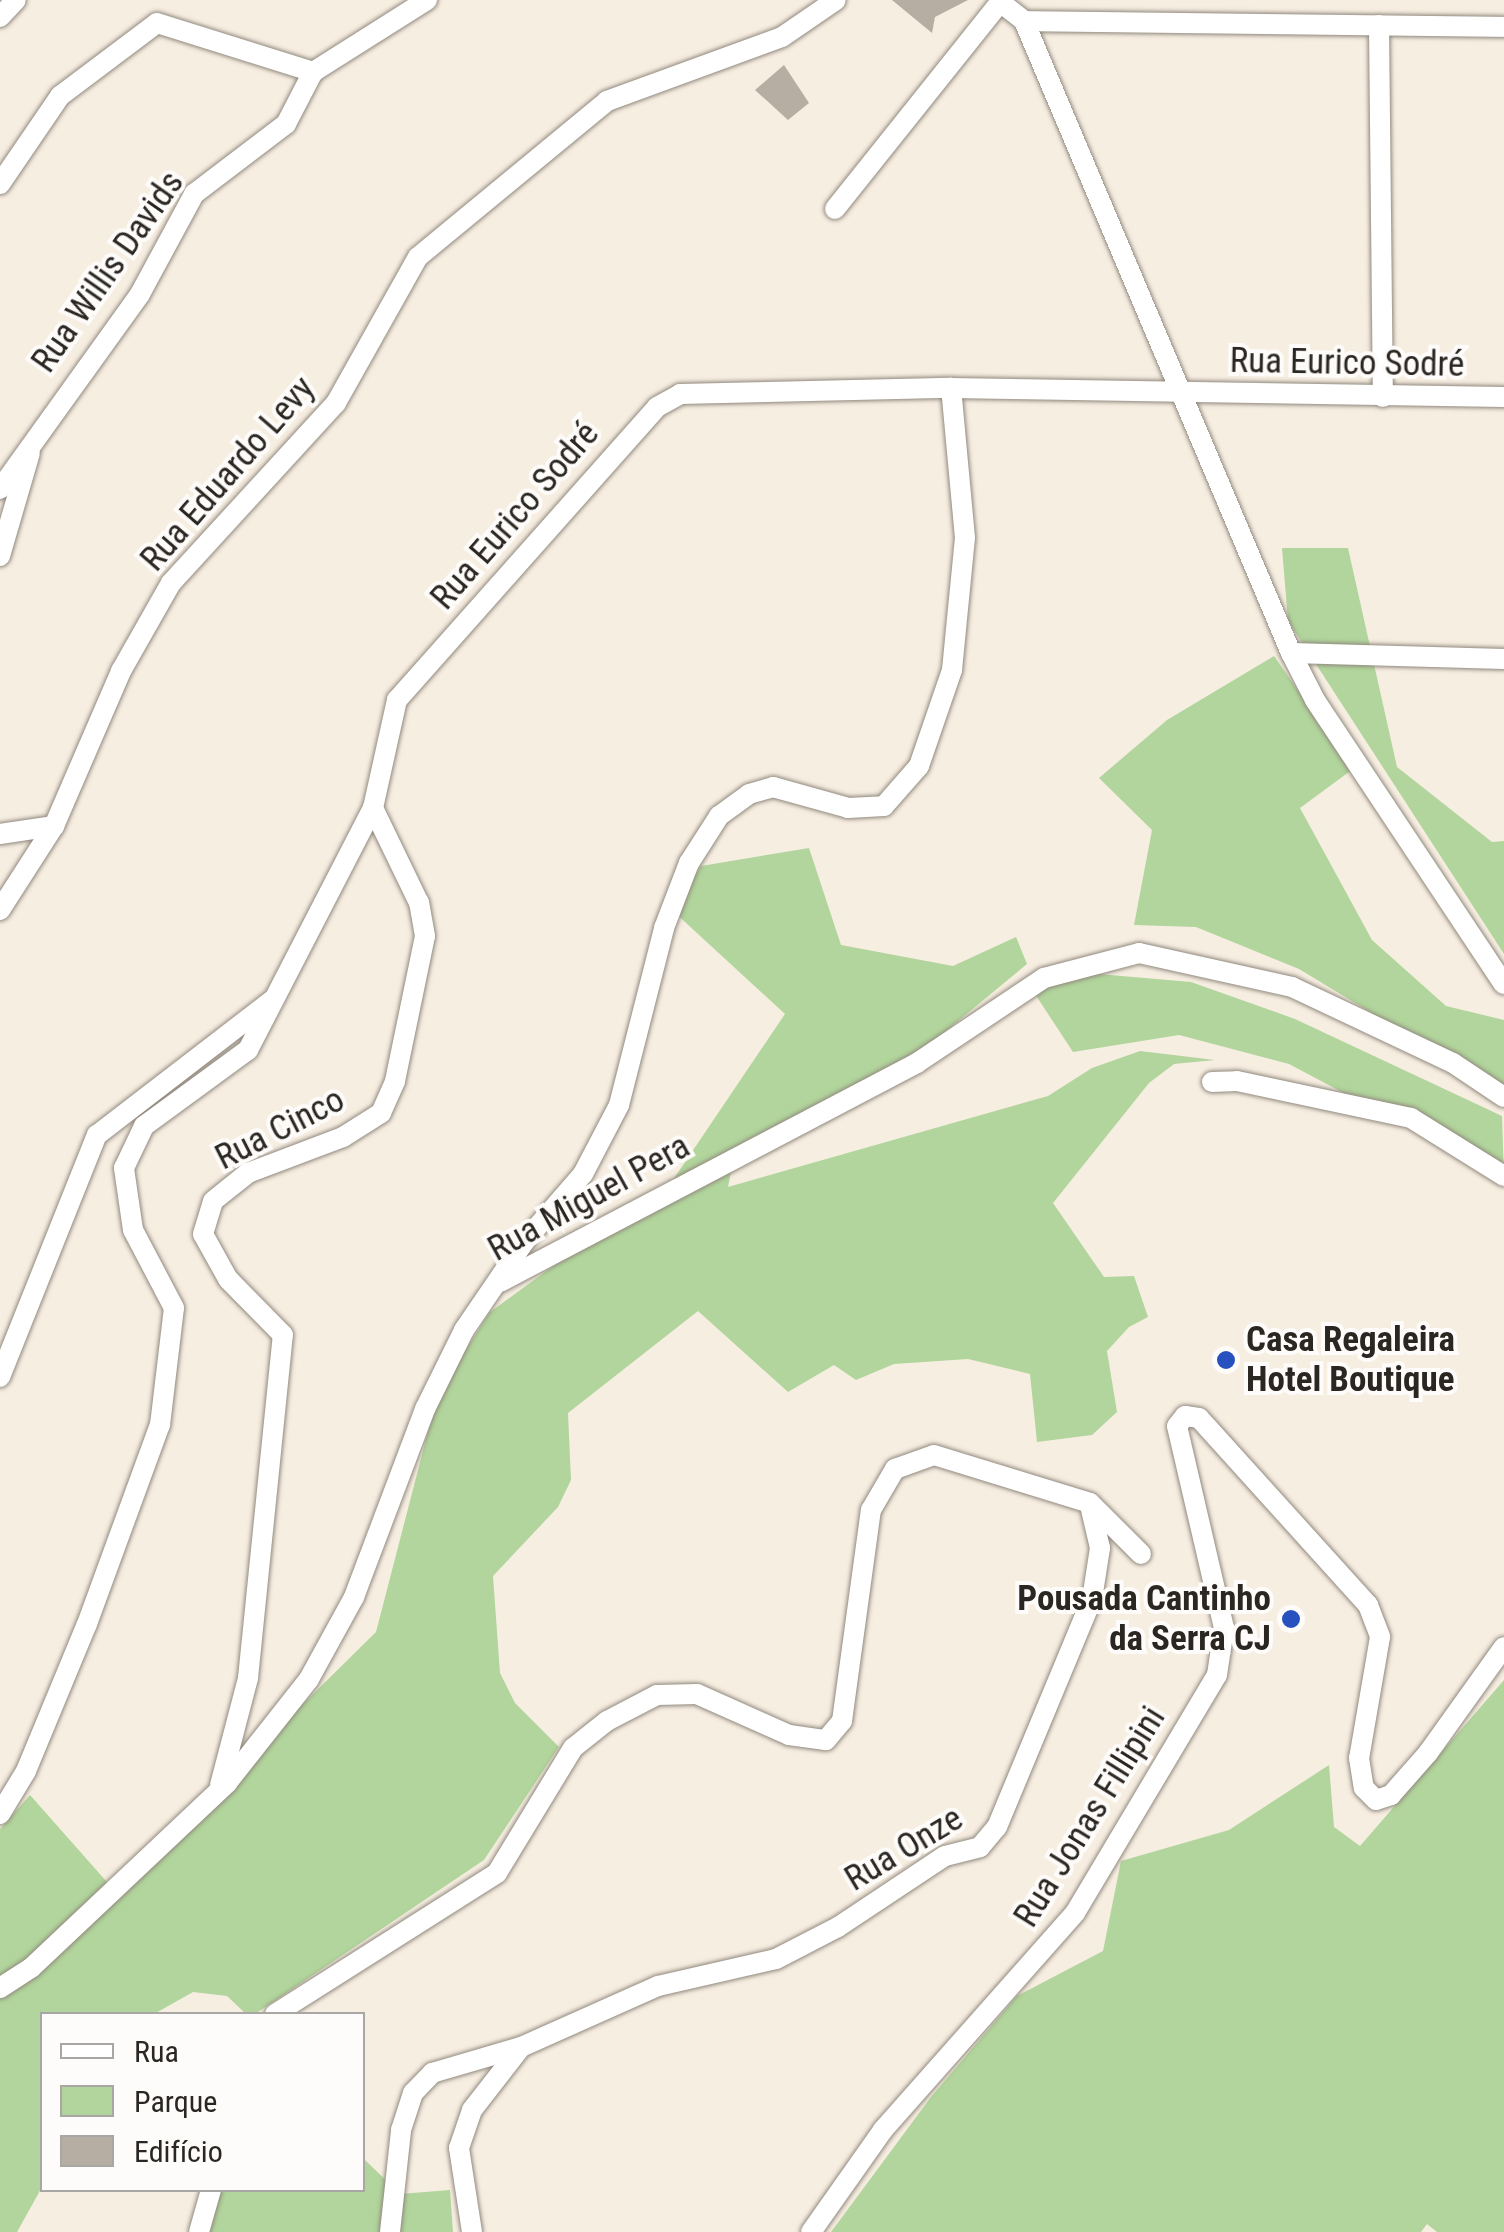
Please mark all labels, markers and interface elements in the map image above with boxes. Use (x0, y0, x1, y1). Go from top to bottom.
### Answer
street label: Rua Willis Davids (23, 163, 193, 381)
street label: Rua Eurico Sodré (1229, 340, 1465, 386)
street label: Rua Eduardo Levy (132, 368, 324, 580)
street label: Rua Eurico Sodré (422, 414, 608, 618)
street label: Rua Cinco (209, 1079, 351, 1179)
street label: Rua Miguel Pera (481, 1125, 697, 1271)
place label: Casa Regaleira Hotel Boutique (1246, 1319, 1455, 1401)
marker: Casa Regaleira Hotel Boutique (1215, 1349, 1237, 1371)
place label: Pousada Cantinho da Serra CJ (1017, 1578, 1271, 1660)
marker: Pousada Cantinho da Serra CJ (1280, 1608, 1302, 1630)
street label: Rua Jonas Fillipini (1005, 1699, 1175, 1935)
street label: Rua Onze (838, 1798, 970, 1900)
legend (40, 2012, 365, 2192)
text: Rua (134, 2034, 179, 2069)
text: Parque (134, 2084, 217, 2119)
text: Edifício (134, 2134, 223, 2169)

